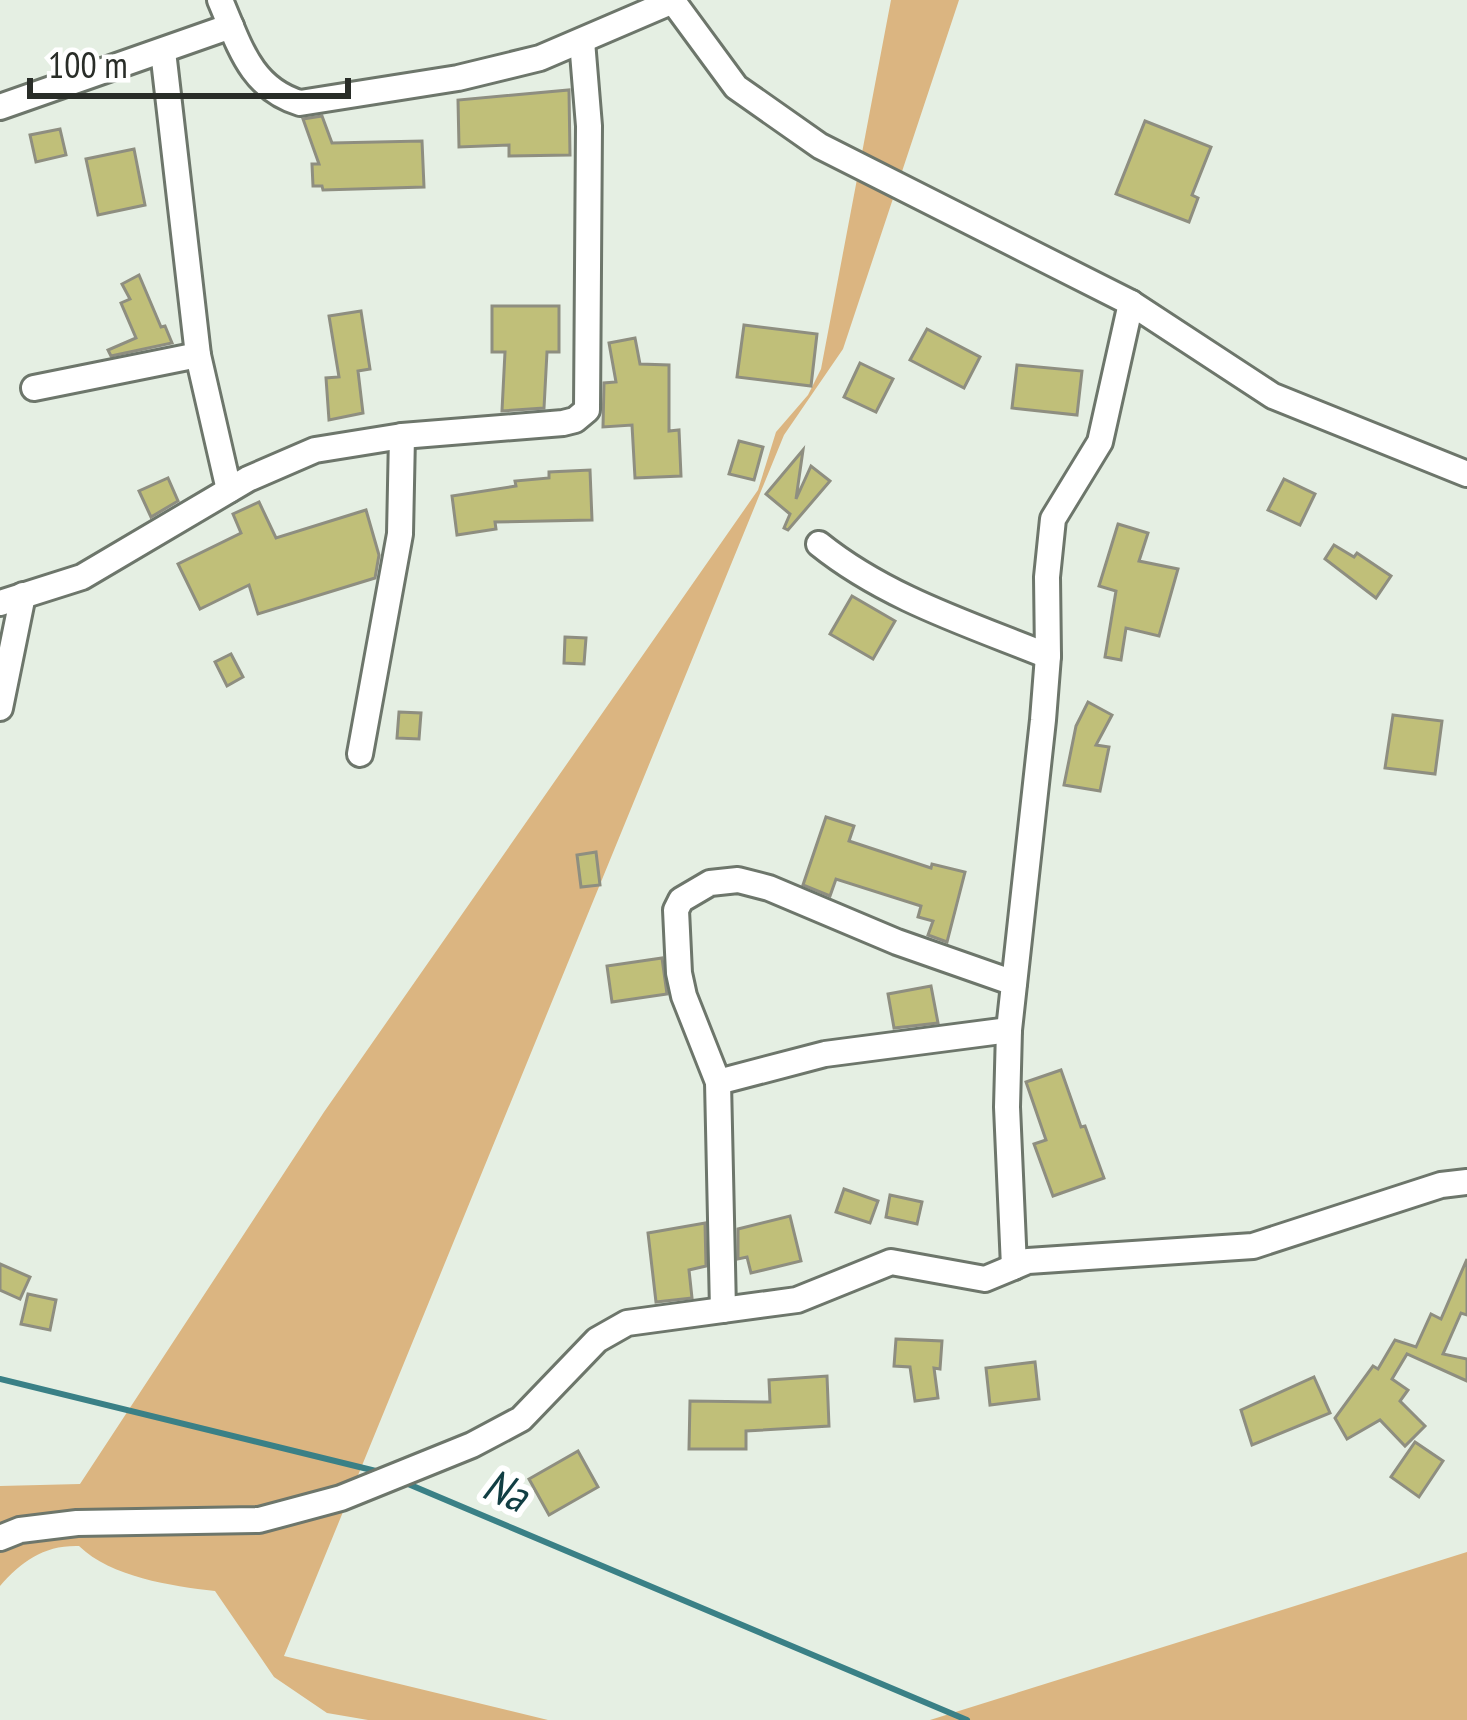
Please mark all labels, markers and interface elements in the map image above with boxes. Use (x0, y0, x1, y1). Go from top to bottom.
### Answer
scale bar (30, 24, 348, 98)
text: 100 m (48, 41, 128, 88)
water label: Na (475, 1454, 539, 1525)

